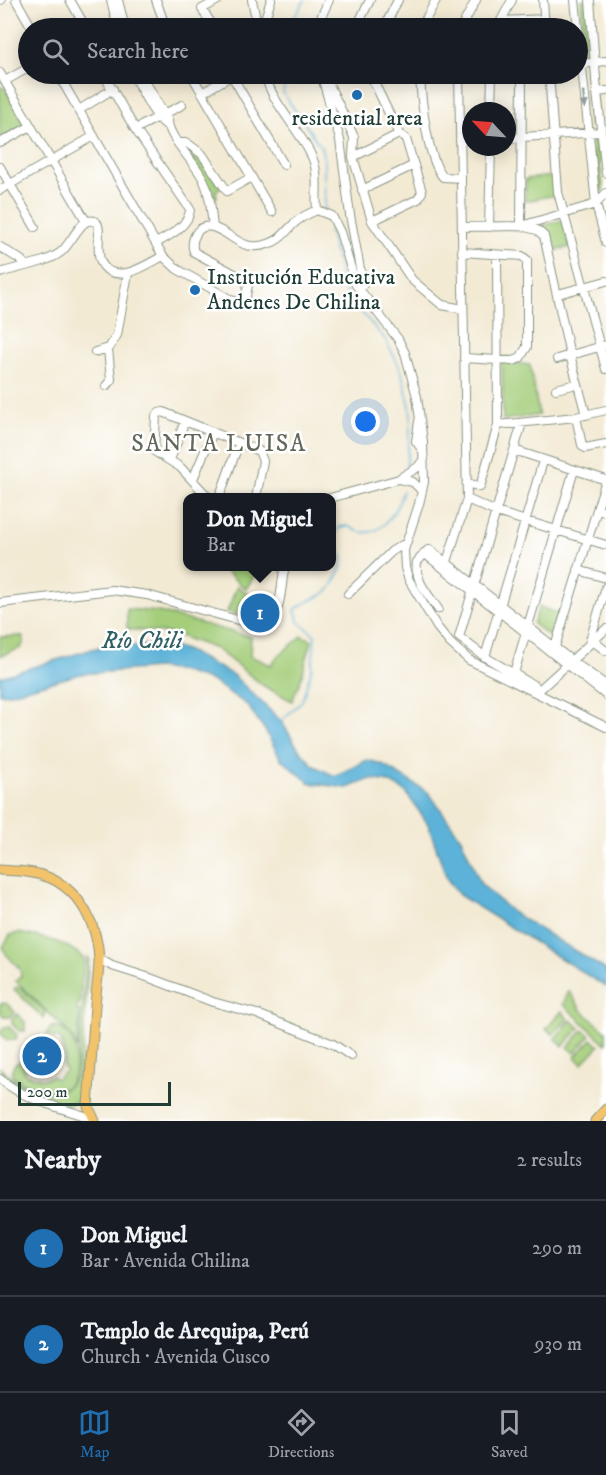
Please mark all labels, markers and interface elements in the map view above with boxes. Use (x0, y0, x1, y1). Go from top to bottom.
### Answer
search box (18, 18, 588, 84)
icon: search (39, 35, 72, 68)
text: Search here (87, 38, 189, 65)
marker: residential area (350, 88, 364, 102)
one-way arrow (579, 91, 589, 110)
north arrow (462, 102, 516, 156)
place label: residential area (291, 105, 423, 132)
place label: Institución Educativa Andenes De Chilina (207, 264, 396, 316)
marker: Institución Educativa Andenes De Chilina (188, 283, 202, 297)
your location (351, 407, 380, 436)
district label: SANTA LUISA (131, 429, 307, 459)
popup (183, 493, 336, 571)
text: Don Miguel (206, 506, 313, 533)
text: Bar (206, 533, 235, 558)
pin: 1 (240, 590, 280, 636)
water label: Río Chili (101, 626, 184, 656)
pin: 2 (22, 1034, 62, 1078)
scale bar (18, 1079, 171, 1106)
text: 200 m (27, 1082, 68, 1102)
text: Nearby (24, 1144, 101, 1177)
text: 2 results (517, 1148, 582, 1173)
text: Don Miguel (81, 1222, 187, 1249)
text: 1 (40, 1236, 47, 1261)
text: 290 m (532, 1236, 582, 1261)
text: Bar · Avenida Chilina (81, 1249, 250, 1274)
text: Templo de Arequipa, Perú (81, 1318, 309, 1345)
text: 2 (39, 1332, 48, 1357)
text: 930 m (534, 1332, 582, 1357)
text: Church · Avenida Cusco (81, 1345, 270, 1370)
tab: Map (78, 1406, 111, 1462)
tab: Directions (268, 1406, 334, 1462)
tab: Saved (491, 1406, 528, 1462)

